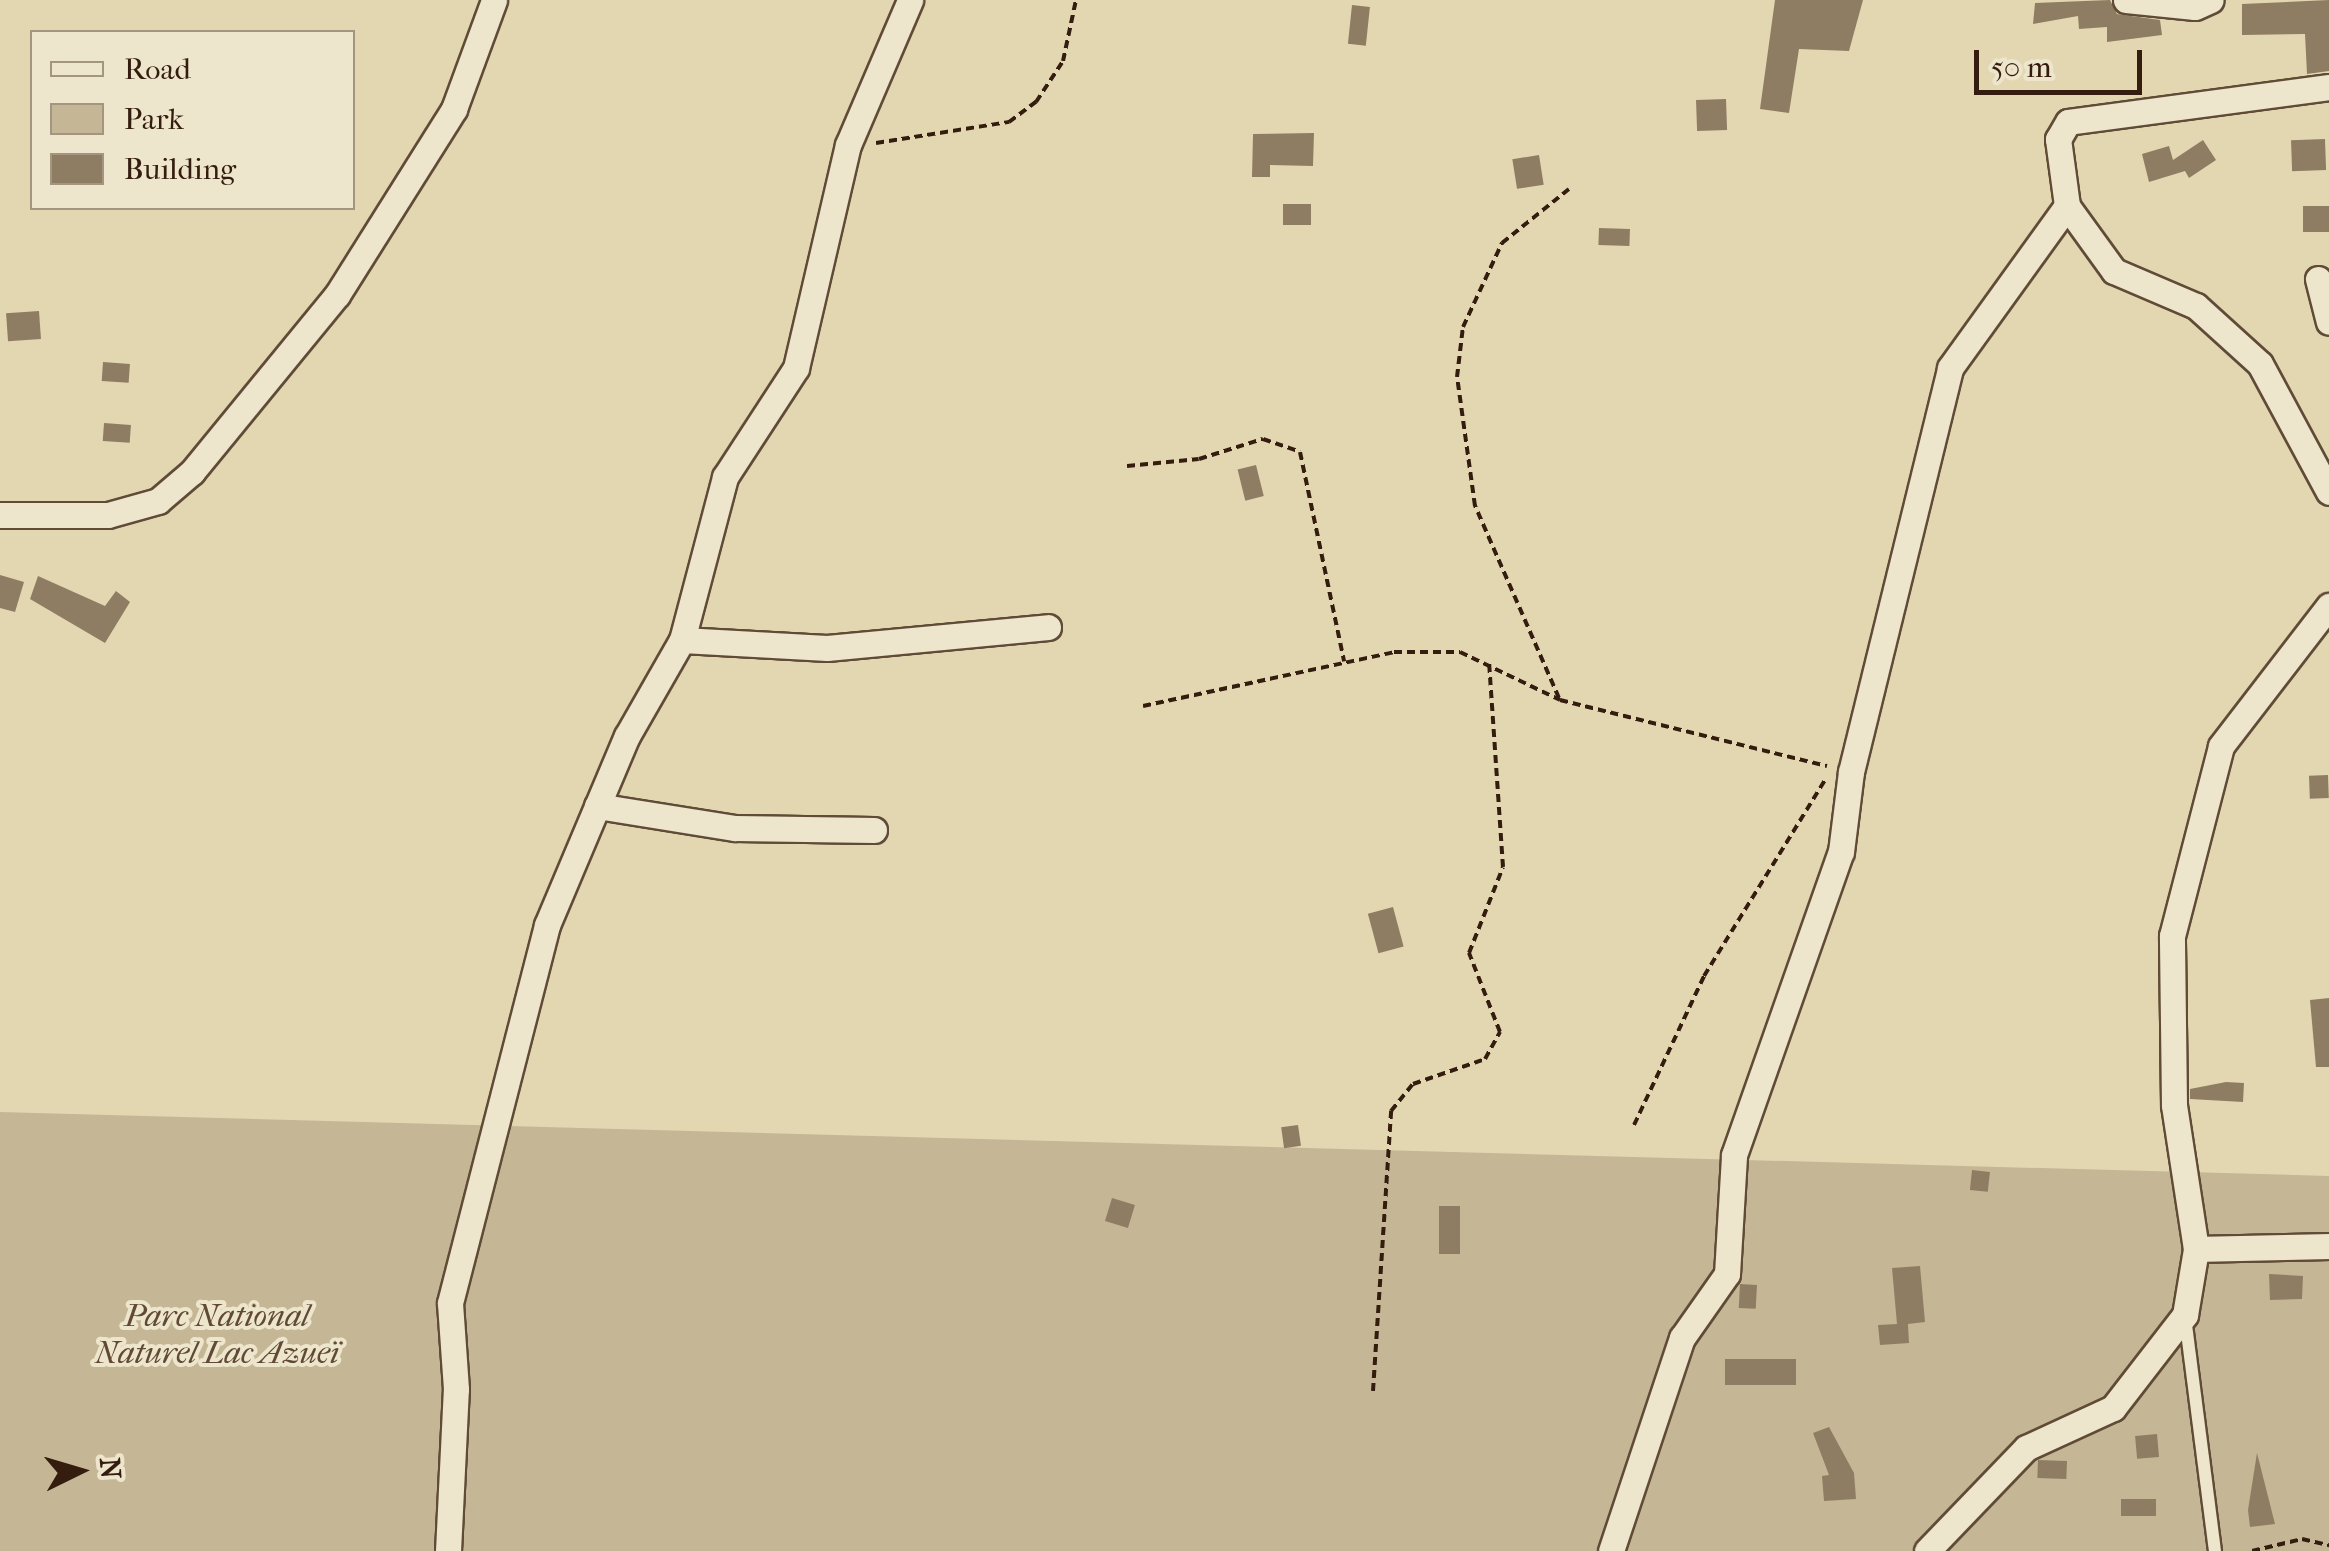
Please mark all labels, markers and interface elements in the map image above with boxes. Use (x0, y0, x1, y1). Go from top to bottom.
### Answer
legend (30, 30, 355, 210)
scale bar (1979, 30, 2146, 92)
text: 50 m (1991, 50, 2052, 85)
text: Road (124, 52, 191, 87)
text: Park (124, 102, 184, 137)
text: Building (124, 152, 236, 187)
park label: Parc National Naturel Lac Azueï (95, 1298, 339, 1373)
north arrow (30, 1421, 130, 1521)
text: N (93, 1456, 128, 1480)

